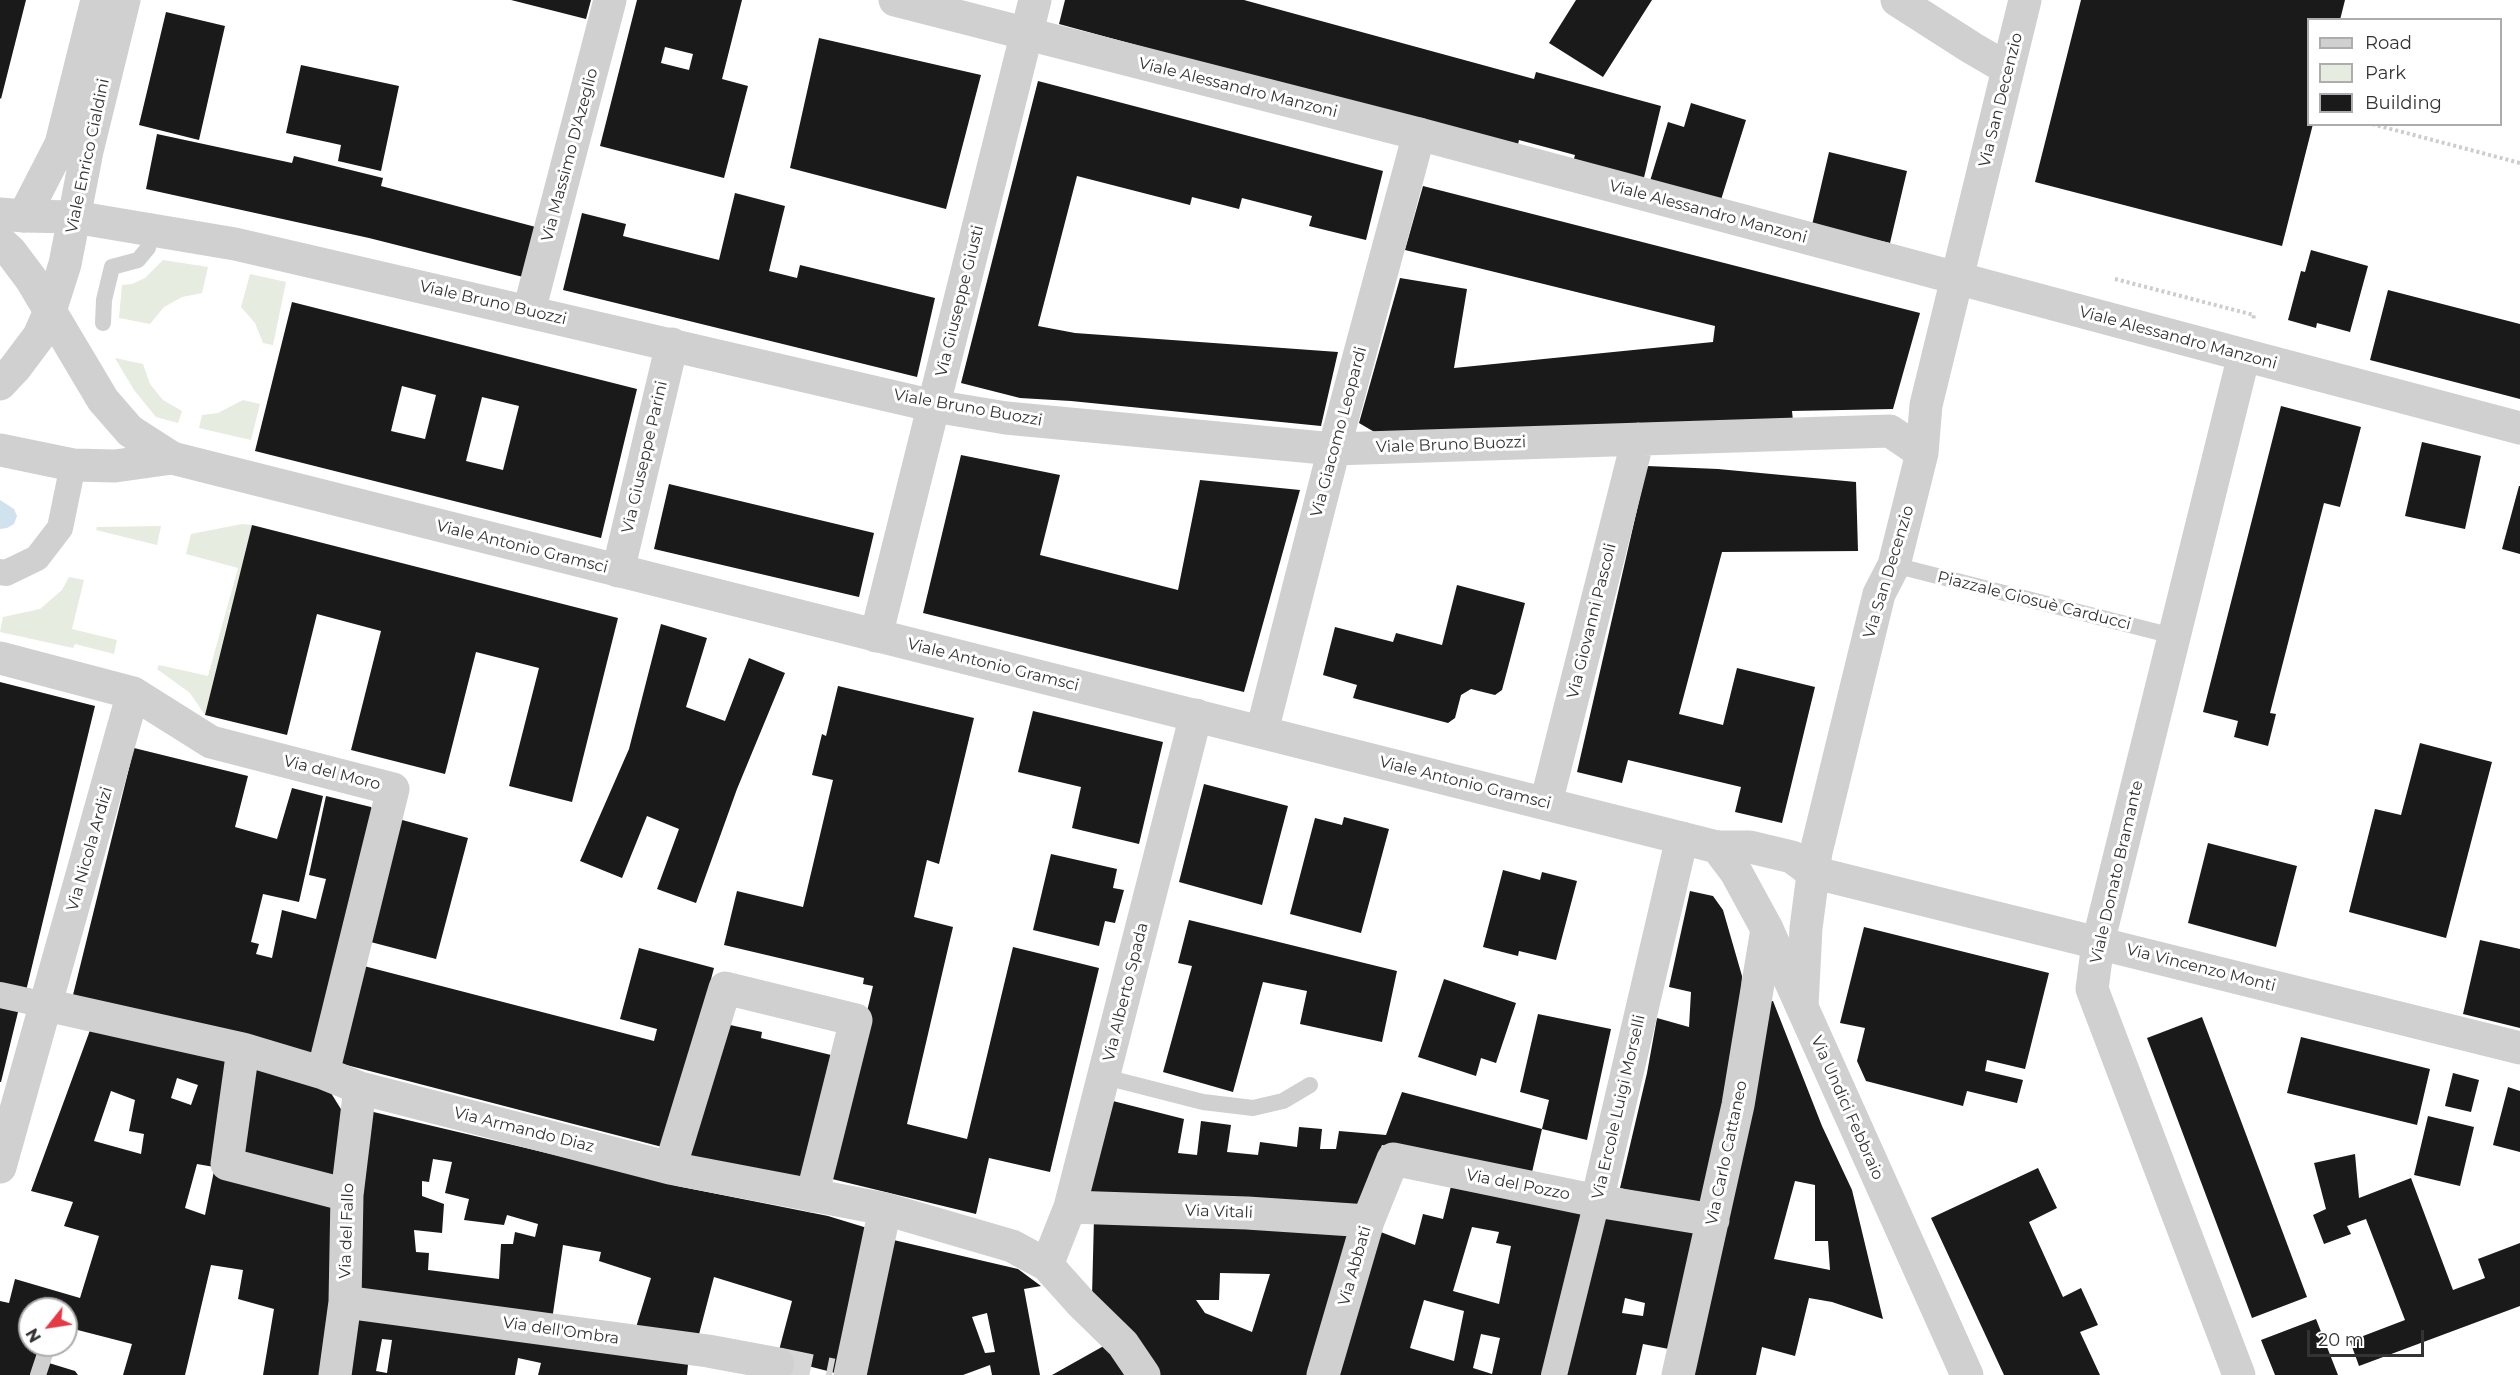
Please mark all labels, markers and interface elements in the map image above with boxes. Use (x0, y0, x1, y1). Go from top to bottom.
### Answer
legend (2307, 18, 2502, 126)
street label: Via San Decenzio (1975, 31, 2027, 169)
text: Road (2365, 32, 2412, 54)
street label: Viale Alessandro Manzoni (1137, 54, 1339, 122)
text: Park (2365, 62, 2406, 84)
street label: Via Massimo D'Azeglio (538, 66, 602, 244)
street label: Viale Enrico Cialdini (62, 77, 114, 235)
text: Building (2365, 92, 2442, 114)
street label: Viale Alessandro Manzoni (1607, 176, 1809, 248)
street label: Via Giuseppe Giusti (932, 223, 988, 379)
street label: Viale Bruno Buozzi (418, 277, 568, 329)
street label: Viale Alessandro Manzoni (2077, 302, 2279, 374)
street label: Via Giacomo Leopardi (1307, 345, 1371, 519)
street label: Via Giuseppe Parini (618, 379, 672, 535)
street label: Viale Bruno Buozzi (892, 385, 1044, 431)
street label: Viale Bruno Buozzi (1375, 433, 1527, 457)
street label: Via San Decenzio (1860, 503, 1918, 641)
street label: Viale Antonio Gramsci (434, 516, 610, 578)
street label: Via Giovanni Pascoli (1563, 541, 1621, 701)
street label: Piazzale Giosuè Carducci (1935, 568, 2133, 634)
street label: Viale Antonio Gramsci (905, 634, 1081, 696)
street label: Via del Moro (281, 752, 383, 794)
street label: Viale Antonio Gramsci (1377, 752, 1553, 814)
street label: Viale Donato Bramante (2087, 779, 2147, 965)
street label: Via Nicola Ardizi (63, 785, 117, 913)
street label: Via Alberto Spada (1099, 921, 1153, 1063)
street label: Via Vincenzo Monti (2124, 940, 2278, 996)
street label: Via Ercole Luigi Morselli (1588, 1013, 1650, 1201)
street label: Via Undici Febbraio (1807, 1033, 1887, 1183)
street label: Via Carlo Cattaneo (1702, 1079, 1752, 1227)
street label: Via Armando Diaz (452, 1103, 596, 1157)
street label: Via del Pozzo (1465, 1166, 1571, 1204)
street label: Via del Fallo (336, 1183, 358, 1279)
street label: Via Vitali (1185, 1201, 1253, 1223)
street label: Via Abbati (1334, 1224, 1376, 1308)
north arrow (18, 1297, 78, 1357)
street label: Via dell'Ombra (502, 1313, 620, 1349)
scale bar (2310, 1318, 2427, 1356)
text: N (22, 1325, 45, 1346)
text: 20 m (2318, 1329, 2364, 1351)

